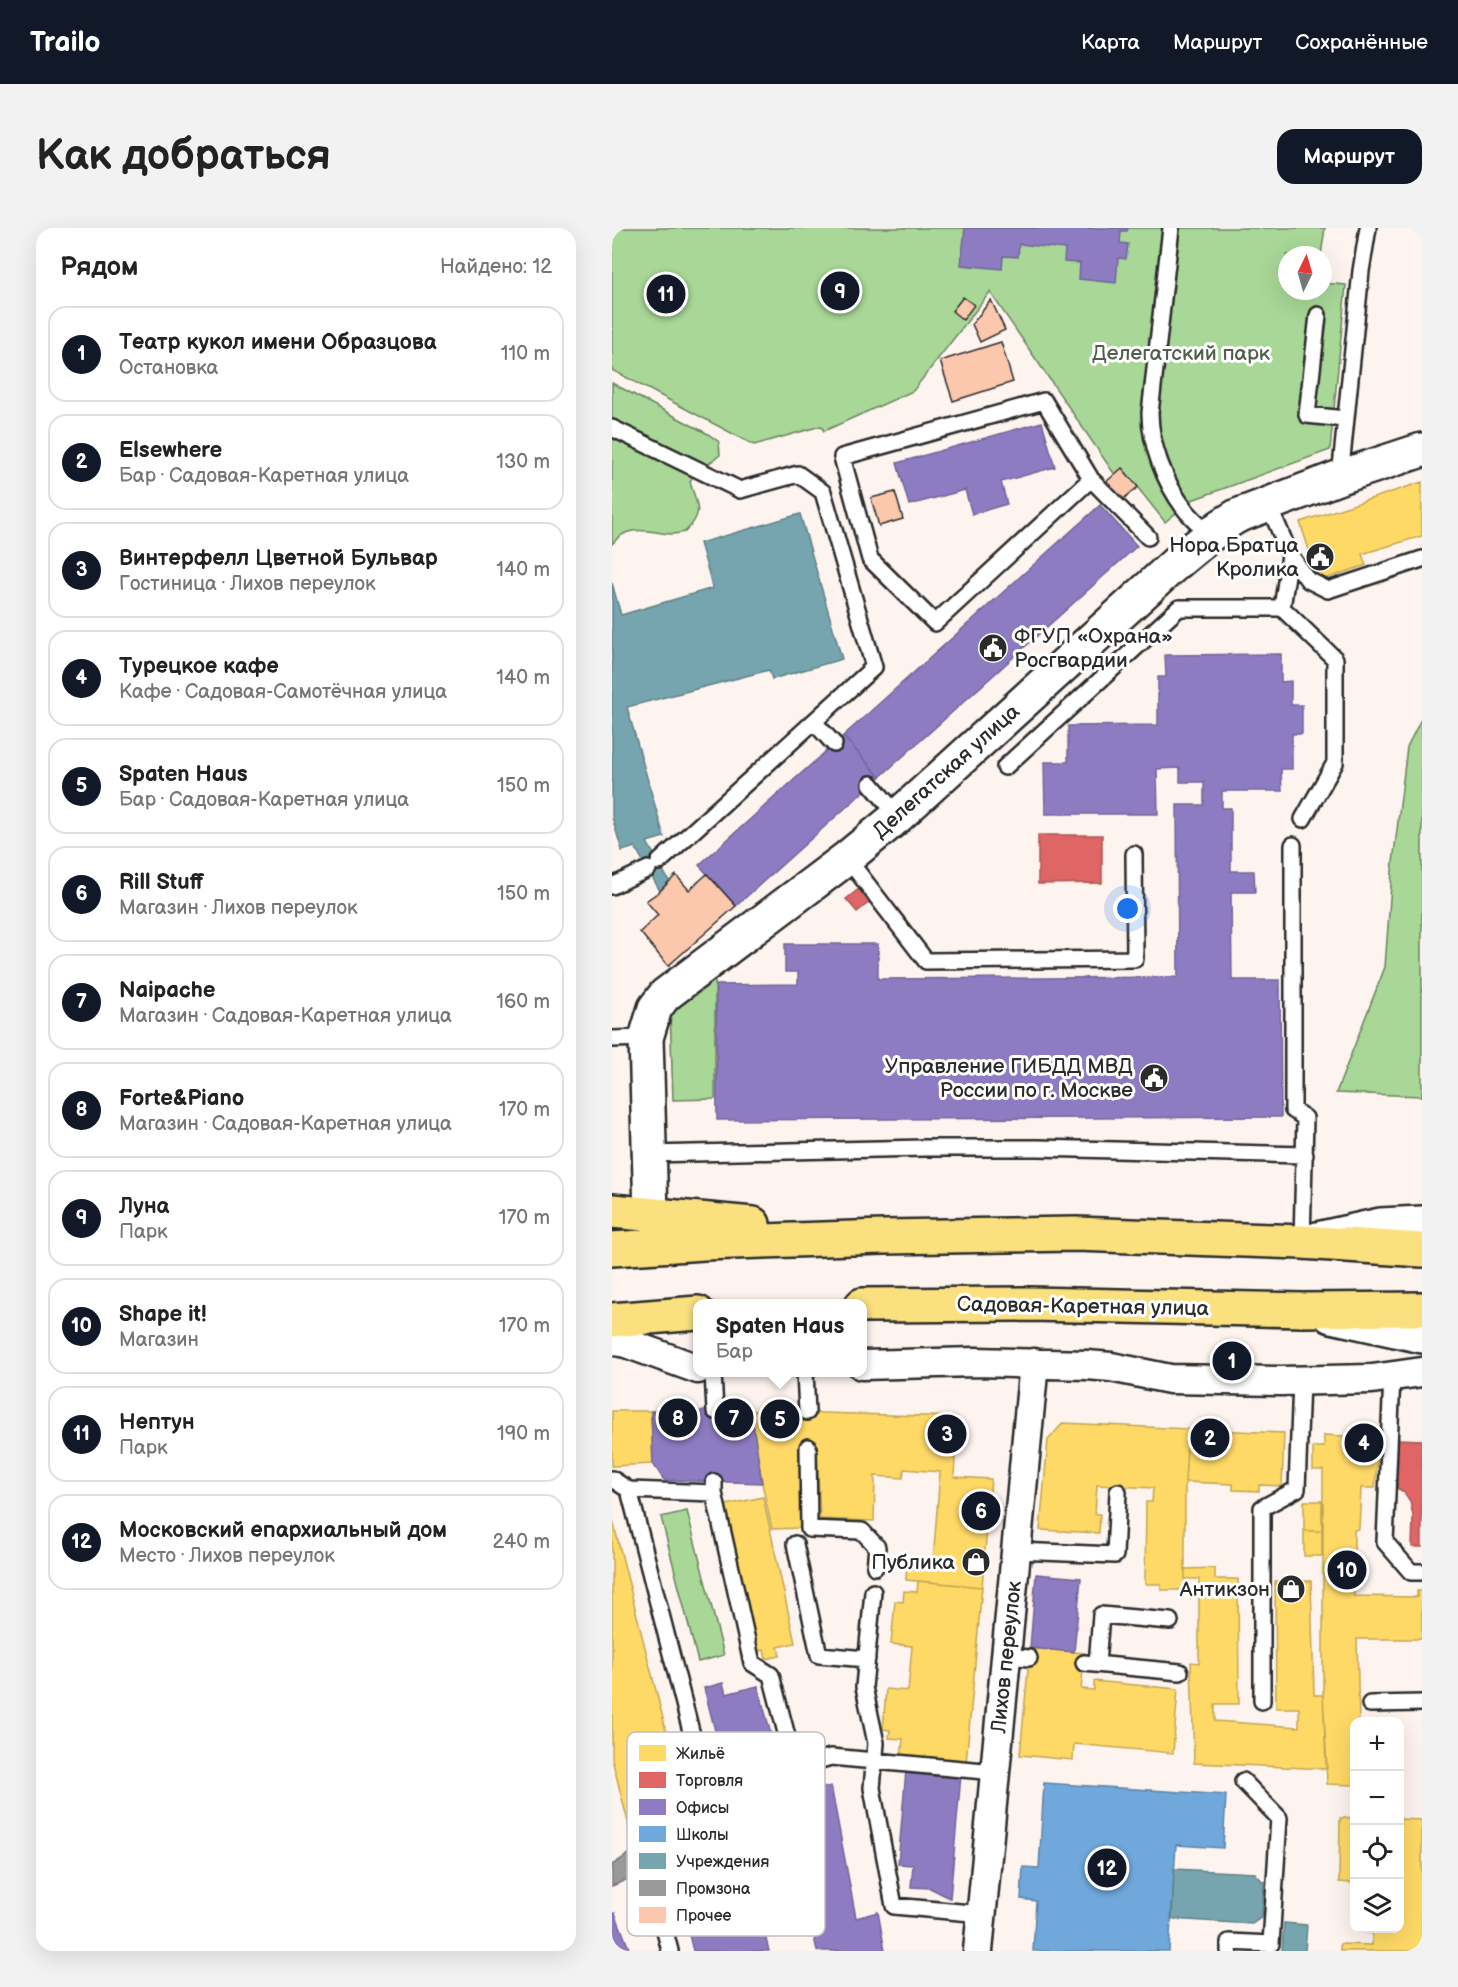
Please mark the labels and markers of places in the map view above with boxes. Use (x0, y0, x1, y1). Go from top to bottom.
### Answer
pin: 9 (820, 268, 860, 314)
pin: 11 (646, 272, 686, 316)
place label: Нора Братца Кролика (1169, 533, 1300, 582)
public building icon: Нора Братца Кролика (1304, 541, 1336, 573)
place label: ФГУП «Охрана» Росгвардии (1014, 624, 1173, 673)
public building icon: ФГУП «Охрана» Росгвардии (977, 632, 1009, 664)
place label: Управление ГИБДД МВД России по г. Москве (884, 1054, 1133, 1103)
public building icon: Управление ГИБДД МВД России по г. Москве (1138, 1062, 1170, 1094)
pin: 1 (1212, 1338, 1252, 1384)
pin: 8 (658, 1396, 698, 1440)
pin: 7 (714, 1396, 754, 1440)
pin: 5 (760, 1396, 800, 1442)
pin: 3 (928, 1412, 966, 1456)
pin: 2 (1190, 1416, 1230, 1460)
pin: 4 (1344, 1420, 1383, 1466)
pin: 6 (962, 1488, 1000, 1534)
shop icon: Публика (960, 1546, 992, 1578)
pin: 10 (1328, 1548, 1366, 1592)
place label: Публика (871, 1550, 956, 1575)
shop icon: Антикзон (1275, 1573, 1307, 1605)
place label: Антикзон (1179, 1577, 1270, 1602)
pin: 12 (1088, 1846, 1126, 1890)

